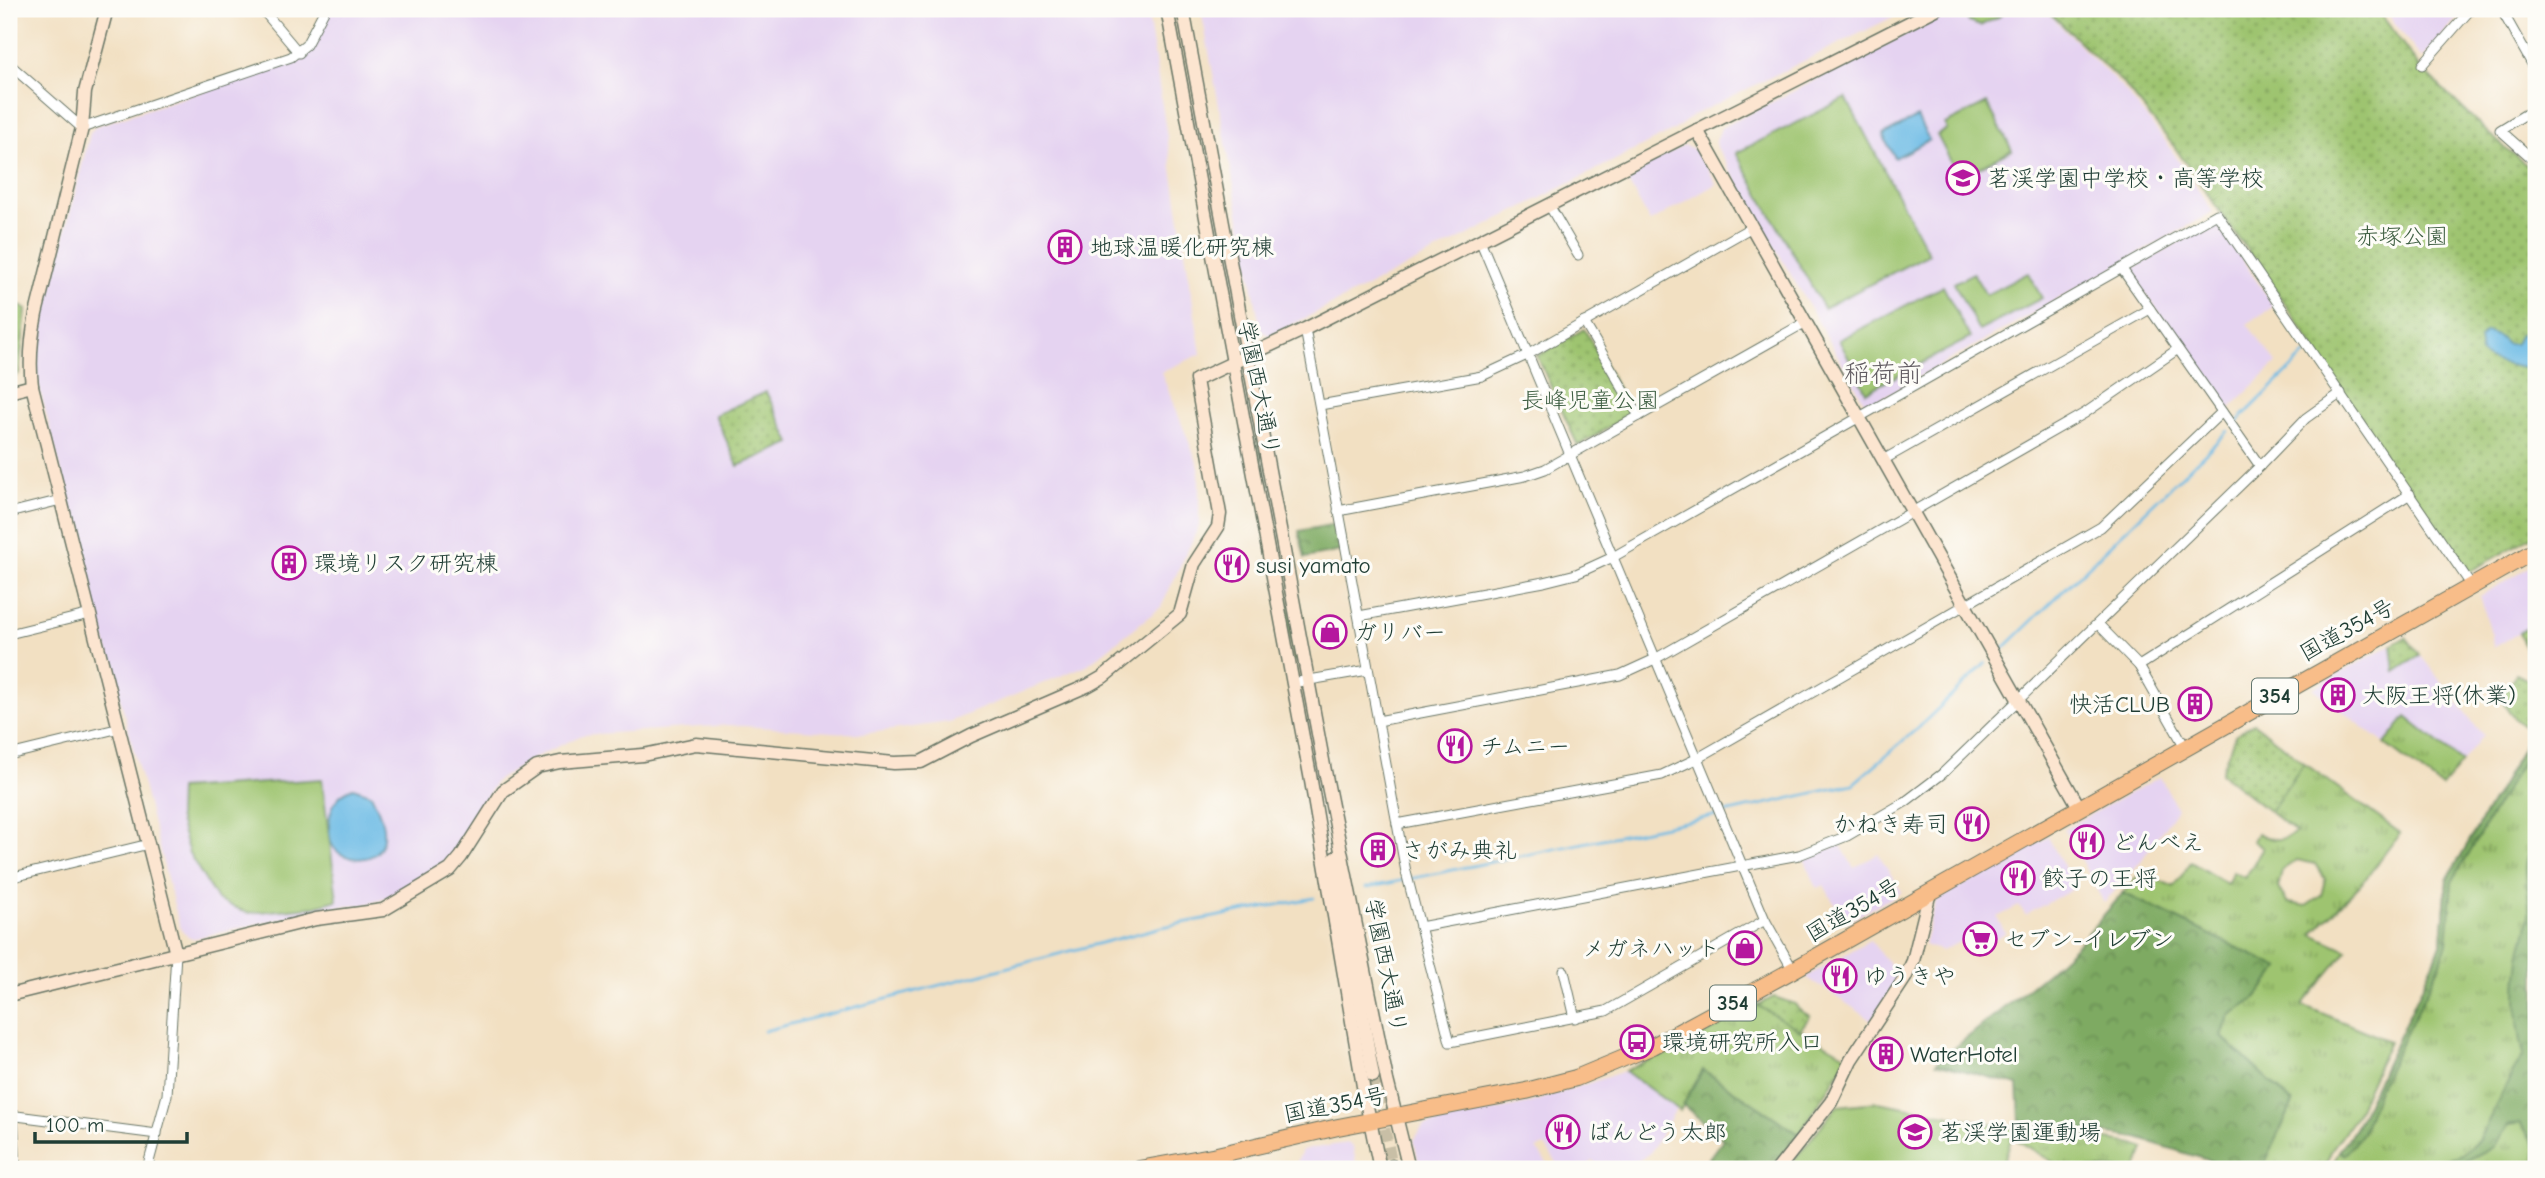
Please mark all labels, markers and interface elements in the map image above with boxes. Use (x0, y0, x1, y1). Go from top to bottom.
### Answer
school or university icon: 茗渓学園中学校・高等学校 (1944, 159, 1982, 197)
place label: 茗渓学園中学校・高等学校 (1988, 165, 2264, 192)
park label: 赤塚公園 (2356, 223, 2448, 250)
building icon: 地球温暖化研究棟 (1046, 228, 1084, 266)
place label: 地球温暖化研究棟 (1090, 234, 1274, 261)
street label: 学園西大通り (1233, 318, 1285, 458)
district label: 稲荷前 (1844, 359, 1922, 389)
park label: 長峰児童公園 (1521, 387, 1659, 414)
building icon: 環境リスク研究棟 (270, 544, 308, 582)
restaurant icon: susi yamato (1213, 546, 1251, 584)
place label: 環境リスク研究棟 (314, 550, 498, 577)
place label: susi yamato (1256, 552, 1371, 579)
street label: 国道354号 (2295, 593, 2399, 667)
shop icon: ガリバー (1311, 613, 1349, 651)
place label: ガリバー (1354, 619, 1446, 646)
building icon: 大阪王将(休業) (2319, 676, 2357, 714)
road number: 354 (2252, 678, 2298, 714)
place label: 大阪王将(休業) (2362, 682, 2516, 709)
building icon: 快活CLUB (2176, 685, 2214, 723)
place label: 快活CLUB (2069, 691, 2170, 718)
restaurant icon: チムニー (1436, 727, 1474, 765)
place label: チムニー (1480, 733, 1570, 760)
restaurant icon: かねき寿司 (1953, 805, 1991, 843)
place label: かねき寿司 (1833, 811, 1948, 838)
restaurant icon: どんべえ (2068, 823, 2106, 861)
place label: どんべえ (2112, 829, 2204, 856)
building icon: さがみ典礼 (1359, 831, 1397, 869)
place label: さがみ典礼 (1402, 837, 1517, 864)
restaurant icon: 餃子の王将 (1999, 859, 2037, 897)
place label: 餃子の王将 (2042, 865, 2157, 892)
street label: 国道354号 (1801, 872, 1905, 948)
street label: 学園西大通り (1360, 896, 1412, 1036)
supermarket icon: セブン-イレブン (1961, 920, 1999, 958)
place label: セブン-イレブン (2004, 926, 2174, 953)
shop icon: メガネハット (1726, 929, 1764, 967)
place label: メガネハット (1582, 935, 1720, 962)
restaurant icon: ゆうきや (1821, 957, 1859, 995)
place label: ゆうきや (1864, 963, 1956, 990)
road number: 354 (1710, 986, 1756, 1020)
bus stop icon: 環境研究所入口 (1618, 1023, 1656, 1061)
place label: 環境研究所入口 (1662, 1029, 1823, 1056)
building icon: WaterHotel (1867, 1035, 1905, 1073)
place label: WaterHotel (1910, 1041, 2018, 1068)
street label: 国道354号 (1281, 1082, 1389, 1128)
scale bar (35, 1101, 187, 1145)
text: 100 m (46, 1113, 104, 1137)
restaurant icon: ばんどう太郎 (1544, 1113, 1582, 1151)
school or university icon: 茗渓学園運動場 (1896, 1113, 1934, 1151)
place label: ばんどう太郎 (1588, 1119, 1726, 1146)
place label: 茗渓学園運動場 (1940, 1119, 2101, 1146)

